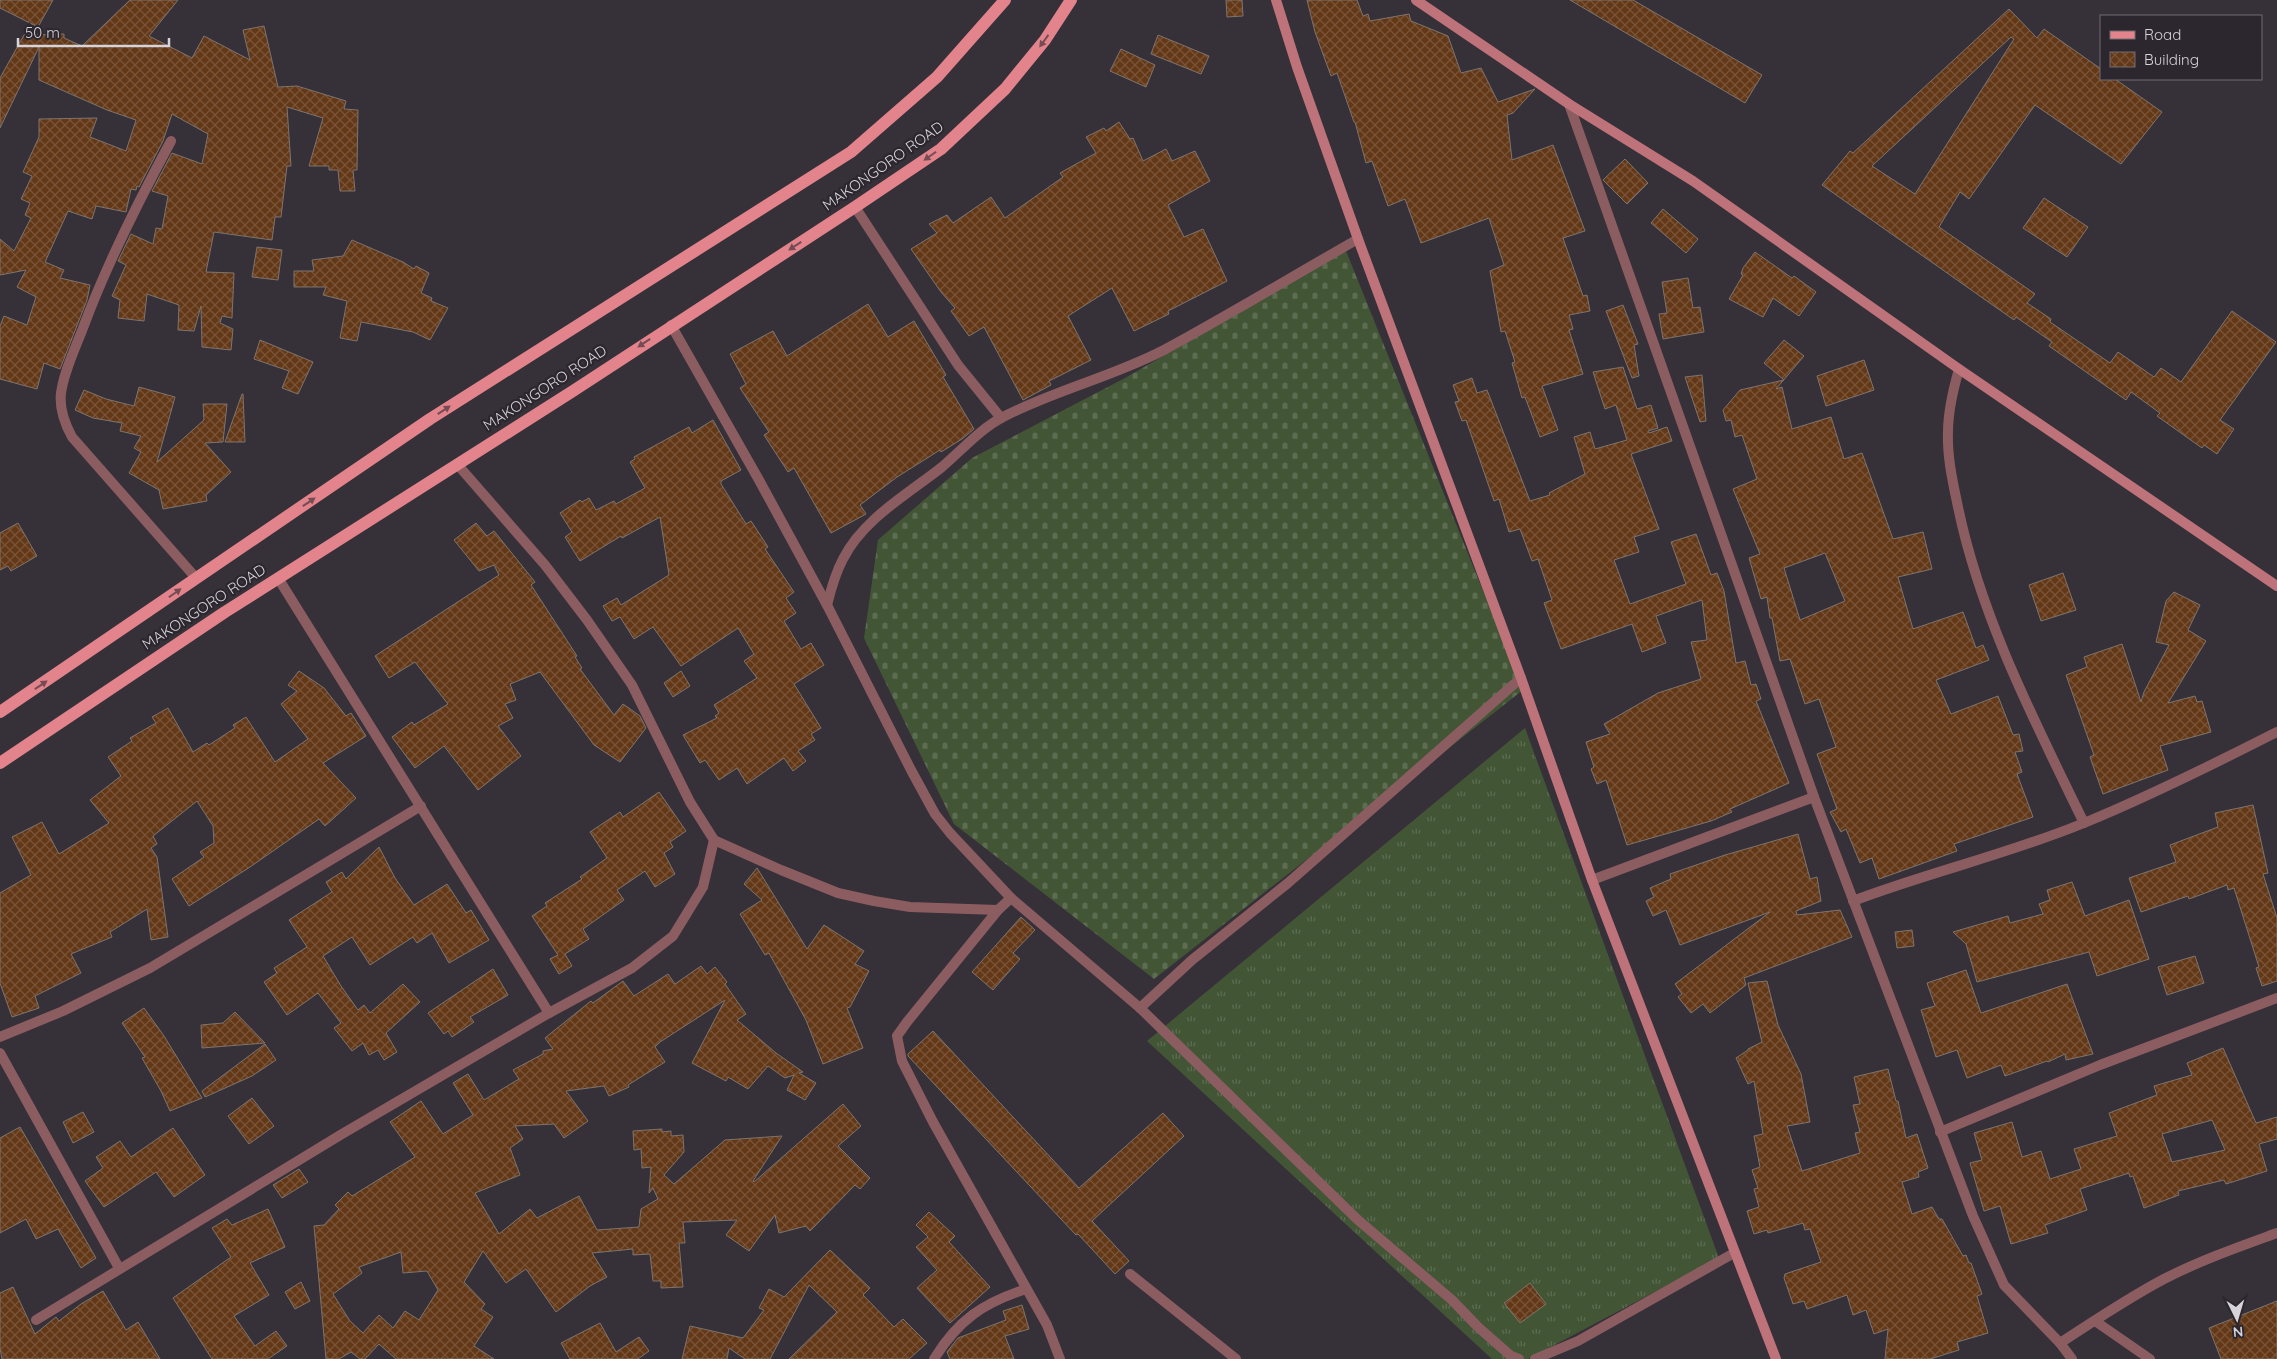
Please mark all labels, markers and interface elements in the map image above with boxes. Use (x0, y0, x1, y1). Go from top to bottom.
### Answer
scale bar (18, 15, 169, 47)
legend (2100, 15, 2262, 80)
text: 50 m (25, 23, 60, 42)
text: Road (2144, 25, 2181, 44)
one-way arrow (1039, 34, 1049, 48)
text: Building (2144, 50, 2199, 69)
street label: MAKONGORO ROAD (819, 117, 947, 214)
one-way arrow (924, 151, 937, 161)
one-way arrow (788, 241, 802, 251)
one-way arrow (637, 338, 650, 348)
street label: MAKONGORO ROAD (479, 340, 610, 435)
one-way arrow (437, 406, 450, 415)
one-way arrow (302, 497, 316, 507)
street label: MAKONGORO ROAD (138, 559, 269, 654)
one-way arrow (168, 588, 181, 598)
one-way arrow (34, 680, 47, 690)
north arrow (2212, 1294, 2262, 1344)
text: N (2232, 1323, 2244, 1341)

